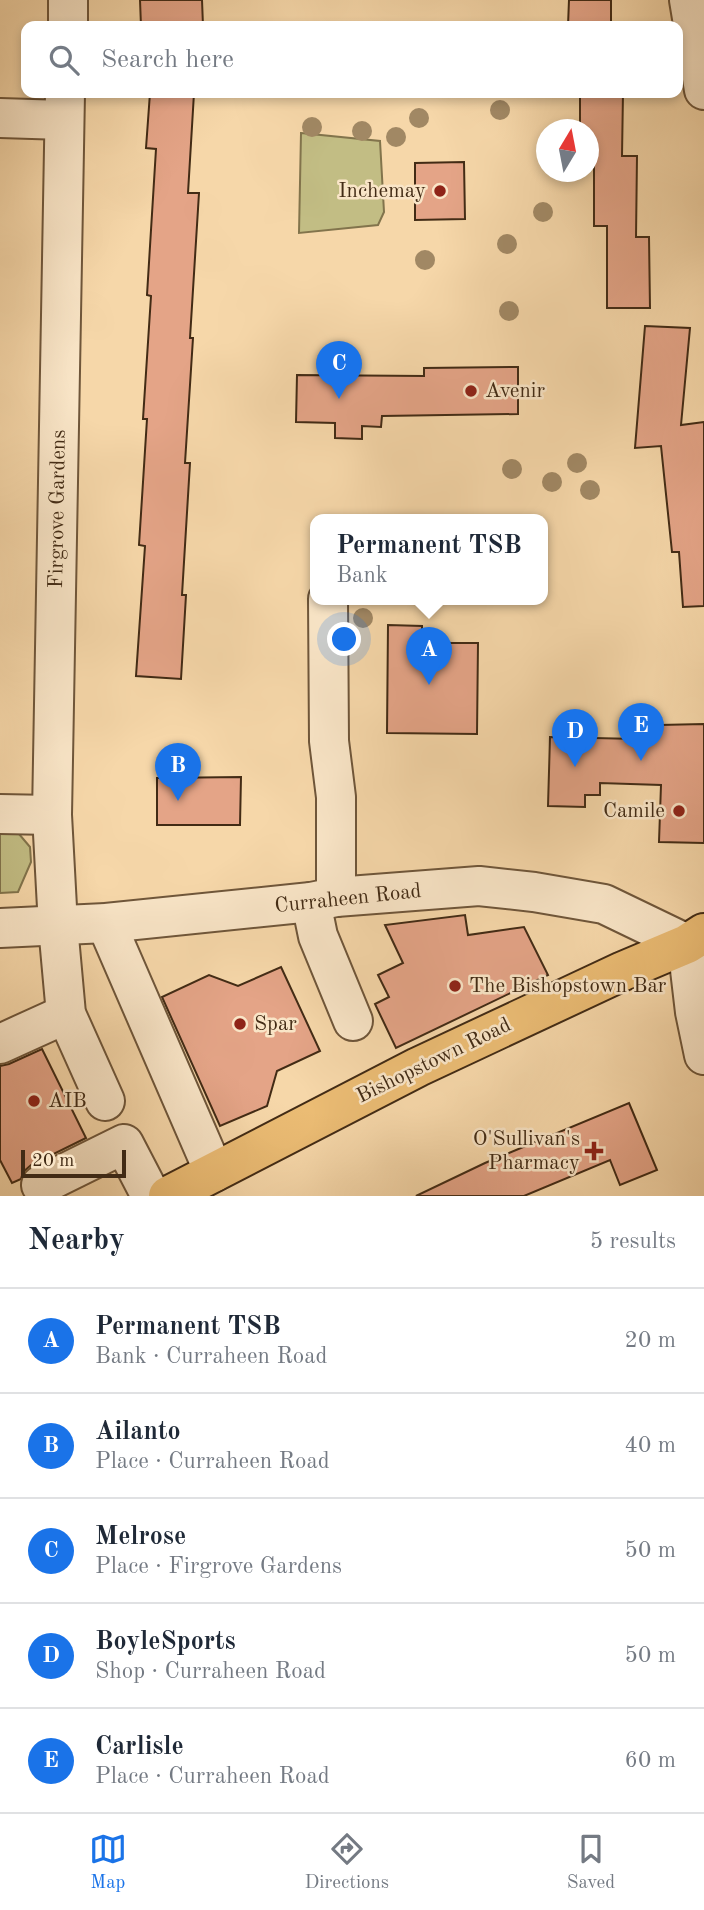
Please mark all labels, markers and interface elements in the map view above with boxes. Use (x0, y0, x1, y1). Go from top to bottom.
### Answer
search box (21, 21, 683, 98)
icon: search (45, 41, 83, 79)
text: Search here (101, 47, 234, 73)
north arrow (536, 119, 599, 182)
place label: Inchemay (338, 181, 426, 202)
marker: Inchemay (432, 183, 448, 199)
pin: C (316, 341, 362, 399)
place label: Avenir (485, 381, 545, 402)
marker: Avenir (463, 383, 479, 399)
street label: Firgrove Gardens (46, 429, 70, 589)
popup (310, 514, 548, 605)
text: Permanent TSB (336, 533, 522, 559)
text: Bank (336, 564, 388, 587)
your location (327, 622, 361, 656)
pin: A (406, 627, 452, 685)
pin: E (618, 703, 664, 761)
pin: D (552, 709, 598, 767)
pin: B (155, 743, 201, 801)
place label: Camile (603, 801, 665, 822)
marker: Camile (671, 803, 687, 819)
street label: Curraheen Road (273, 881, 423, 917)
place label: The Bishopstown Bar (469, 976, 667, 997)
marker: The Bishopstown Bar (447, 978, 463, 994)
place label: Spar (254, 1014, 297, 1035)
street label: Bishopstown Road (354, 1015, 515, 1107)
marker: Spar (232, 1016, 248, 1032)
place label: AIB (48, 1091, 87, 1112)
marker: AIB (26, 1093, 42, 1109)
place label: O'Sullivan's Pharmacy (473, 1129, 580, 1174)
marker: O'Sullivan's Pharmacy (586, 1143, 602, 1159)
scale bar (21, 1147, 126, 1179)
text: 20 m (32, 1152, 74, 1171)
text: Nearby (28, 1226, 125, 1256)
text: 5 results (590, 1230, 676, 1253)
text: Permanent TSB (95, 1314, 281, 1340)
text: A (42, 1329, 60, 1352)
text: 20 m (625, 1329, 676, 1352)
text: Bank · Curraheen Road (95, 1345, 328, 1368)
text: Ailanto (95, 1419, 181, 1445)
text: B (43, 1434, 59, 1457)
text: 40 m (625, 1434, 676, 1457)
text: Place · Curraheen Road (95, 1450, 330, 1473)
text: Melrose (95, 1524, 186, 1550)
text: C (43, 1539, 59, 1562)
text: 50 m (625, 1539, 676, 1562)
text: Place · Firgrove Gardens (95, 1555, 342, 1578)
text: BoyleSports (95, 1629, 236, 1655)
text: D (42, 1644, 60, 1667)
text: 50 m (625, 1644, 676, 1667)
text: Shop · Curraheen Road (95, 1660, 326, 1683)
text: Carlisle (95, 1734, 184, 1760)
text: E (43, 1749, 59, 1772)
text: 60 m (625, 1749, 676, 1772)
text: Place · Curraheen Road (95, 1765, 330, 1788)
tab: Map (89, 1830, 127, 1895)
tab: Directions (305, 1830, 389, 1895)
tab: Saved (567, 1830, 615, 1895)

